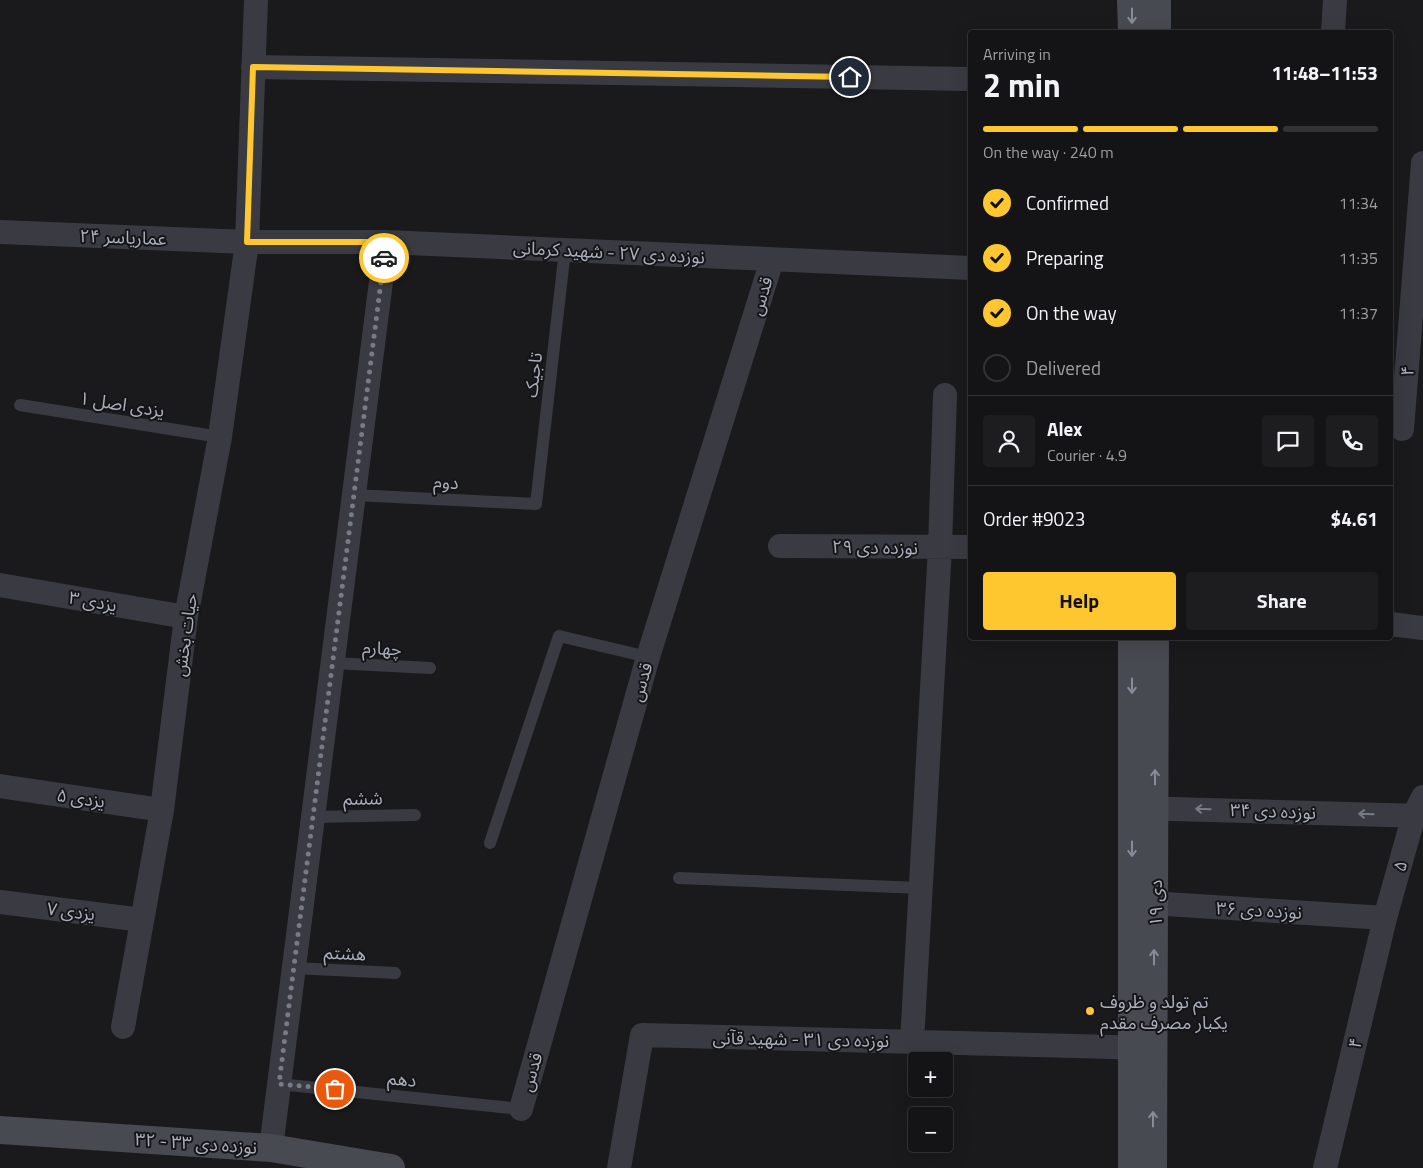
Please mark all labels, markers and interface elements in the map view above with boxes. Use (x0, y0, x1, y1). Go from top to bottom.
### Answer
one-way arrow (1127, 8, 1136, 24)
text: Arriving in (983, 42, 1051, 66)
pin (829, 56, 871, 98)
text: 11:48–11:53 (1271, 58, 1378, 87)
text: 2 min (983, 61, 1061, 109)
icon: home (836, 63, 864, 91)
text: On the way · 240 m (983, 140, 1114, 164)
text: Confirmed (1026, 188, 1109, 217)
icon: check (983, 189, 1011, 217)
text: 11:34 (1339, 191, 1378, 215)
street label: عماریاسر ۲۴ (79, 222, 167, 252)
courier (359, 233, 409, 283)
street label: نوزده دی ۲۷ - شهید کرمانی (512, 233, 706, 271)
text: Preparing (1026, 243, 1103, 272)
icon: car (370, 244, 398, 272)
icon: check (983, 244, 1011, 272)
text: 11:35 (1339, 246, 1378, 270)
street label: قدس (742, 273, 780, 319)
text: On the way (1026, 298, 1117, 327)
icon: check (983, 299, 1011, 327)
text: 11:37 (1339, 301, 1378, 325)
street label: تاجیک (517, 351, 549, 399)
text: Delivered (1026, 353, 1101, 382)
street label: ۴ (1393, 365, 1421, 377)
street label: یزدی اصل ۱ (77, 384, 167, 424)
text: Alex (1047, 414, 1082, 443)
button: person (983, 415, 1035, 467)
button: chat (1262, 415, 1314, 467)
button: phone (1326, 415, 1378, 467)
text: Courier · 4.9 (1047, 443, 1127, 467)
street label: دوم (433, 468, 459, 497)
text: Order #9023 (983, 504, 1085, 533)
text: $4.61 (1331, 504, 1378, 533)
street label: نوزده دی ۲۹ (832, 533, 918, 561)
button: Help (983, 572, 1176, 630)
button: Share (1186, 572, 1378, 630)
street label: یزدی ۳ (67, 583, 119, 619)
street label: حیات بخش (166, 592, 204, 678)
street label: چهارم (361, 633, 402, 664)
street label: قدس (623, 659, 659, 705)
one-way arrow (1127, 678, 1137, 694)
one-way arrow (1150, 769, 1160, 786)
street label: یزدی ۵ (55, 781, 107, 815)
street label: ششم (343, 784, 383, 812)
street label: نوزده دی ۳۴ (1230, 796, 1316, 826)
one-way arrow (1195, 804, 1212, 814)
one-way arrow (1358, 809, 1374, 818)
one-way arrow (1127, 840, 1137, 856)
street label: ۵ (1386, 857, 1414, 875)
street label: ۱۹ دی (1142, 880, 1169, 926)
street label: نوزده دی ۳۶ (1215, 894, 1303, 926)
street label: یزدی ۷ (45, 895, 97, 927)
street label: هشتم (323, 938, 367, 968)
one-way arrow (1150, 949, 1159, 965)
place label: تم تولد و ظروف یکبار مصرف مقدم (1100, 988, 1228, 1037)
marker: تم تولد و ظروف یکبار مصرف مقدم (1084, 1005, 1096, 1017)
street label: نوزده دی ۳۱ - شهید قآنی (712, 1024, 890, 1054)
street label: ۴ (1341, 1035, 1369, 1051)
street label: قدس (513, 1049, 549, 1095)
map controls (908, 1052, 953, 1152)
button: + (908, 1052, 953, 1097)
street label: دهم (386, 1064, 418, 1094)
pin (314, 1068, 356, 1110)
icon: bag (321, 1075, 349, 1103)
button: − (908, 1107, 953, 1152)
one-way arrow (1149, 1112, 1158, 1128)
street label: ۳۲ - نوزده دی ۳۳ (134, 1125, 258, 1161)

